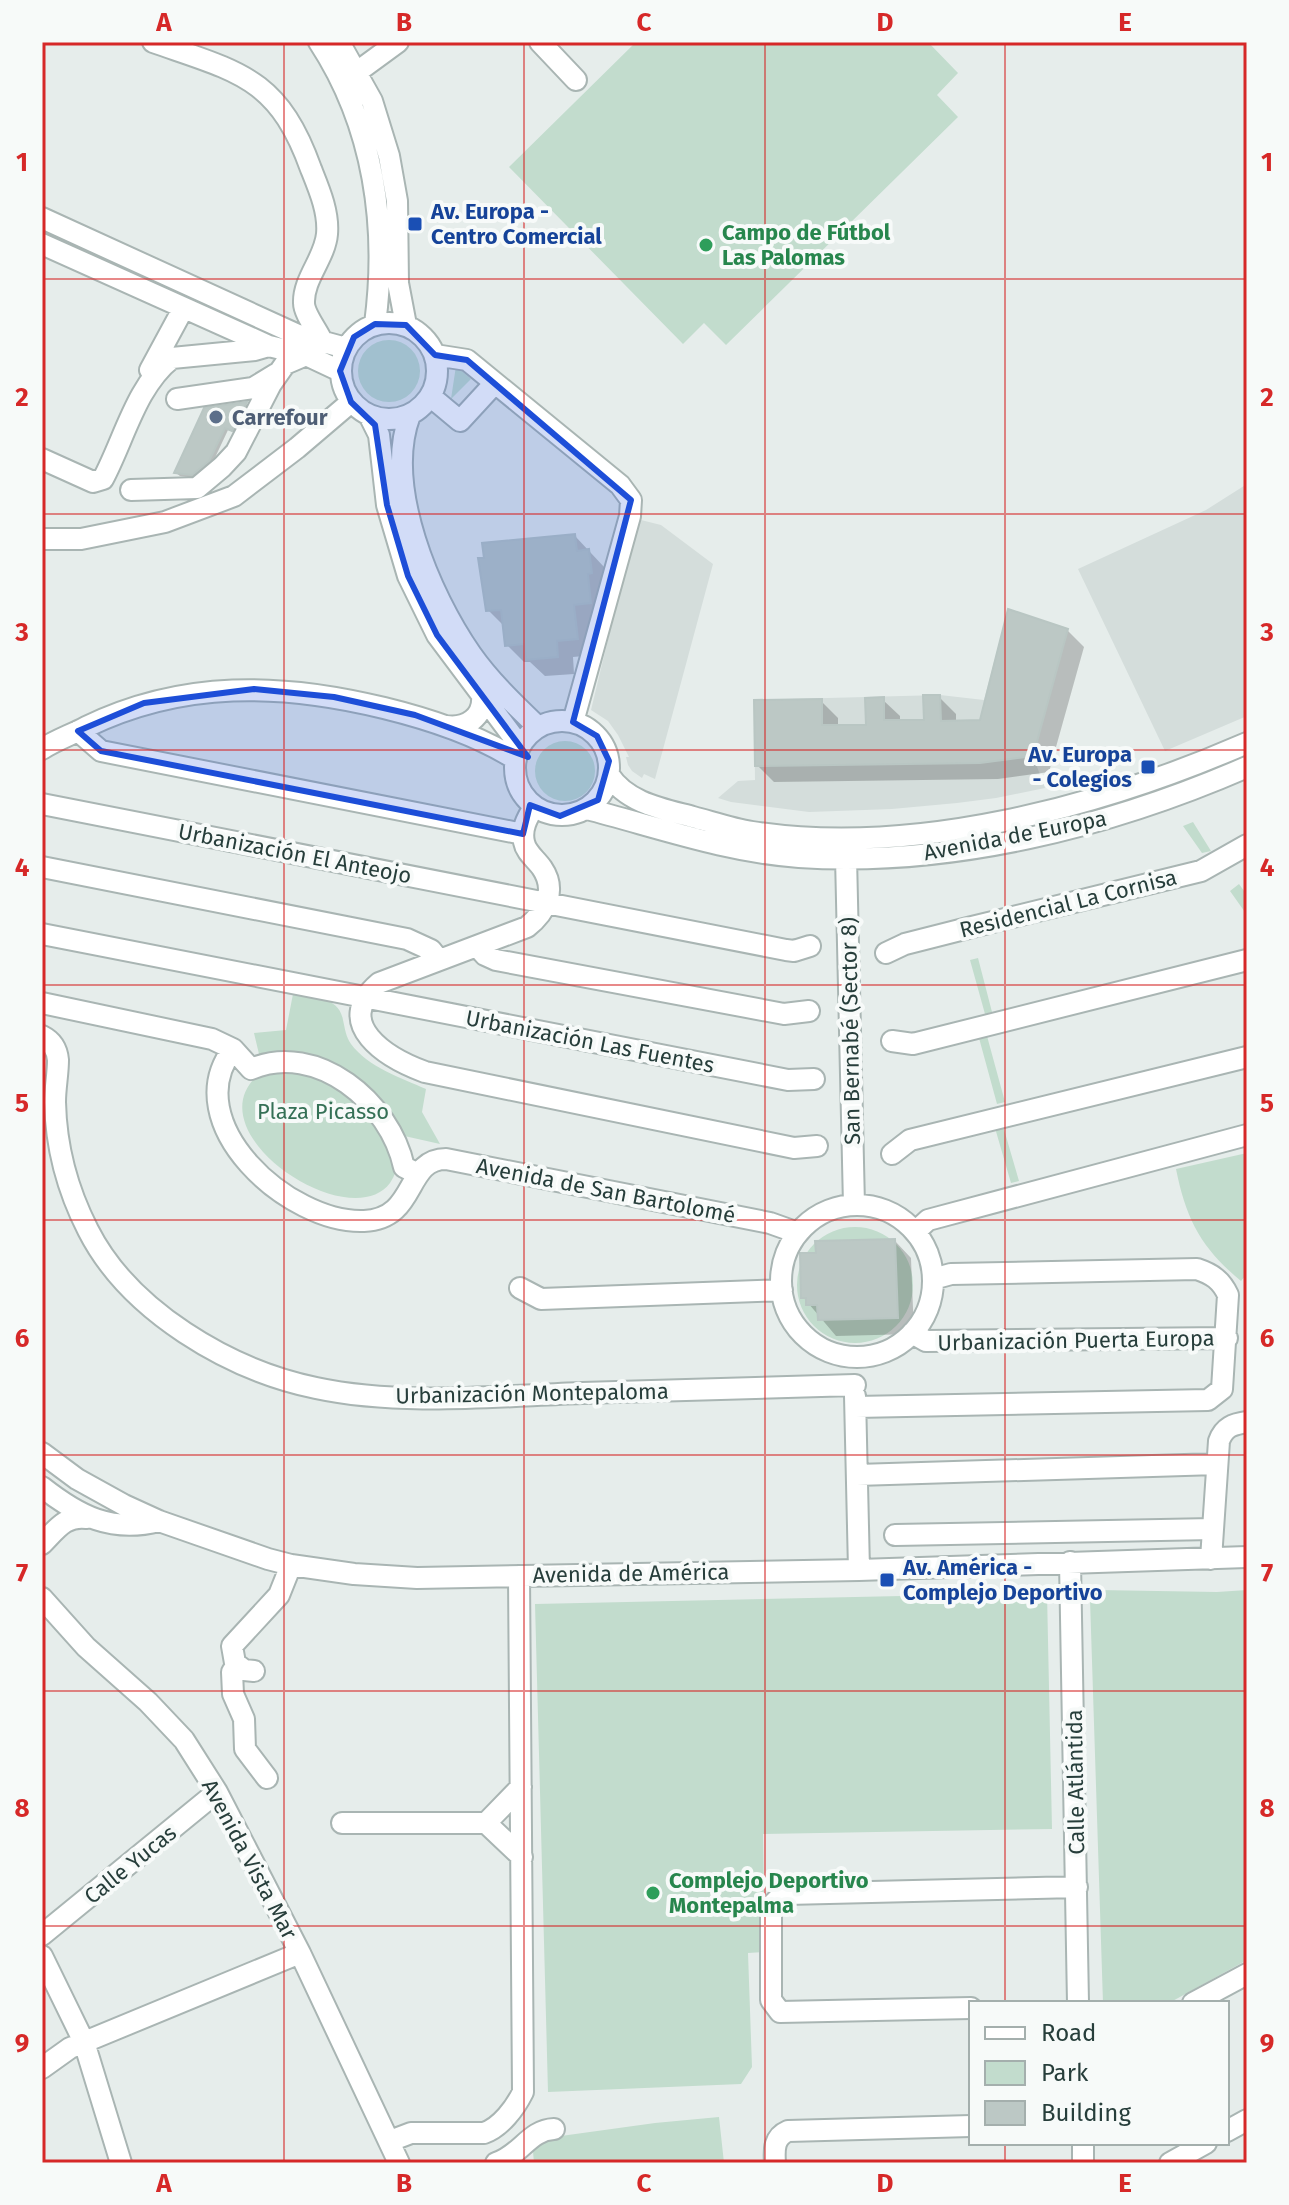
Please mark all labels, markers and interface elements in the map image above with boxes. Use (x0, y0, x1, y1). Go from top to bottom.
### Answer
text: A (155, 7, 172, 38)
text: B (396, 7, 412, 38)
text: C (637, 7, 652, 38)
text: D (877, 7, 894, 38)
text: E (1118, 7, 1132, 38)
text: 1 (16, 147, 28, 178)
text: 1 (1261, 147, 1273, 178)
place label: Av. Europa - Centro Comercial (430, 198, 602, 250)
marker: Av. Europa - Centro Comercial (406, 215, 424, 233)
place label: Campo de Fútbol Las Palomas (722, 219, 891, 271)
marker: Campo de Fútbol Las Palomas (697, 236, 715, 254)
text: 2 (15, 382, 29, 413)
text: 2 (1260, 382, 1274, 413)
place label: Carrefour (232, 404, 328, 431)
marker: Carrefour (207, 408, 225, 426)
text: 3 (14, 617, 29, 648)
text: 3 (1259, 617, 1274, 648)
place label: Av. Europa - Colegios (1027, 741, 1132, 793)
marker: Av. Europa - Colegios (1139, 758, 1157, 776)
street label: Avenida de Europa (921, 804, 1109, 866)
street label: Urbanización El Anteojo (176, 818, 414, 889)
text: 4 (15, 852, 30, 883)
text: 4 (1260, 852, 1275, 883)
street label: Residencial La Cornisa (957, 863, 1180, 944)
street label: San Bernabé (Sector 8) (835, 917, 866, 1145)
street label: Urbanización Las Fuentes (463, 1004, 716, 1079)
text: 5 (15, 1088, 29, 1119)
text: 5 (1260, 1088, 1274, 1119)
park label: Plaza Picasso (257, 1098, 389, 1125)
street label: Avenida de San Bartolomé (474, 1152, 738, 1229)
text: 6 (15, 1323, 30, 1354)
text: 6 (1260, 1323, 1275, 1354)
street label: Urbanización Puerta Europa (937, 1325, 1215, 1356)
street label: Urbanización Montepaloma (395, 1378, 669, 1409)
place label: Av. América - Complejo Deportivo (902, 1554, 1103, 1606)
text: 7 (16, 1558, 28, 1589)
street label: Avenida de América (532, 1558, 730, 1589)
text: 7 (1261, 1558, 1273, 1589)
marker: Av. América - Complejo Deportivo (878, 1571, 896, 1589)
street label: Calle Atlántida (1061, 1709, 1090, 1855)
street label: Avenida Vista Mar (196, 1775, 303, 1944)
text: 8 (14, 1793, 30, 1824)
text: 8 (1259, 1793, 1275, 1824)
street label: Calle Yucas (79, 1819, 182, 1910)
place label: Complejo Deportivo Montepalma (669, 1867, 869, 1919)
marker: Complejo Deportivo Montepalma (644, 1884, 662, 1902)
legend (969, 2001, 1229, 2145)
text: Road (1041, 2019, 1096, 2047)
text: 9 (15, 2028, 29, 2059)
text: 9 (1260, 2028, 1274, 2059)
text: Park (1041, 2059, 1089, 2087)
text: Building (1041, 2099, 1131, 2127)
text: A (155, 2168, 172, 2199)
text: B (396, 2168, 412, 2199)
text: C (637, 2168, 652, 2199)
text: D (877, 2168, 894, 2199)
text: E (1118, 2168, 1132, 2199)

